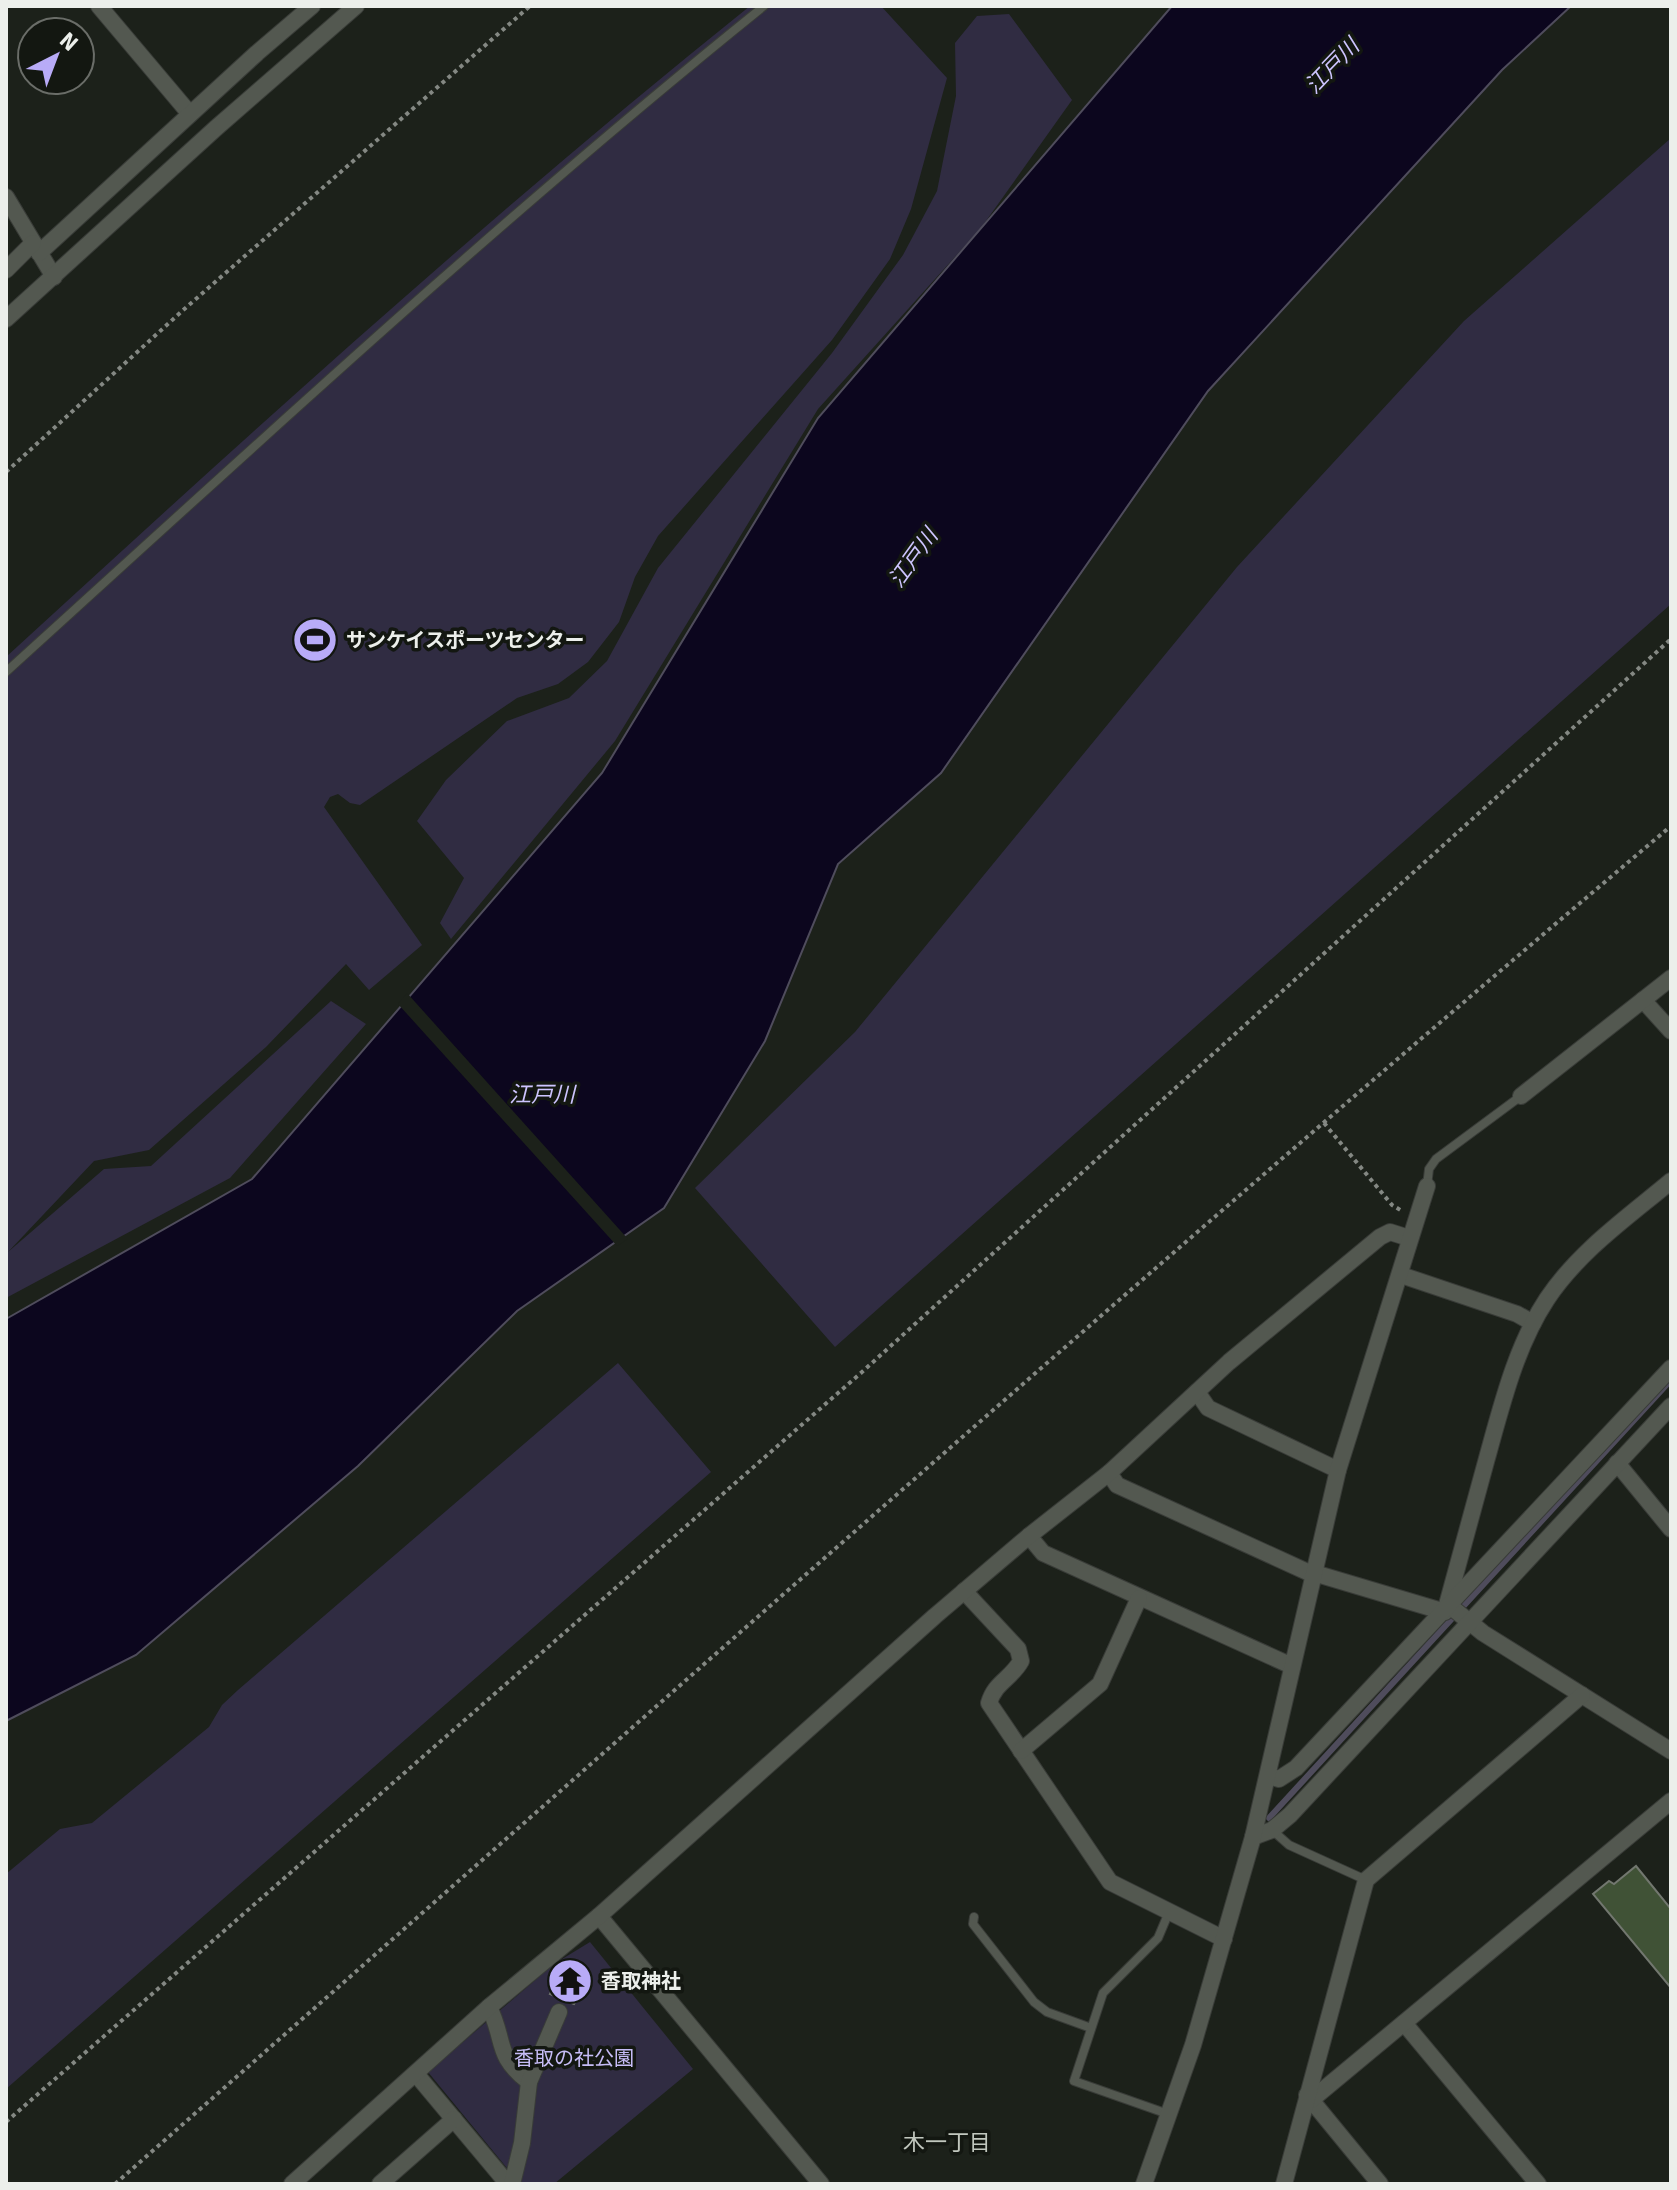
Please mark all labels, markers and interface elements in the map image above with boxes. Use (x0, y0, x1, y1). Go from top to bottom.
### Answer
north arrow (16, 16, 96, 96)
text: N (54, 26, 84, 57)
water label: 江戸川 (1299, 31, 1366, 99)
water label: 江戸川 (883, 522, 944, 593)
sports icon: サンケイスポーツセンター (291, 616, 339, 664)
place label: サンケイスポーツセンター (346, 628, 585, 653)
water label: 江戸川 (509, 1081, 577, 1108)
temple icon: 香取神社 (546, 1957, 594, 2005)
place label: 香取神社 (601, 1969, 681, 1994)
park label: 香取の社公園 (514, 2046, 634, 2071)
district label: 木一丁目 (903, 2129, 991, 2156)

